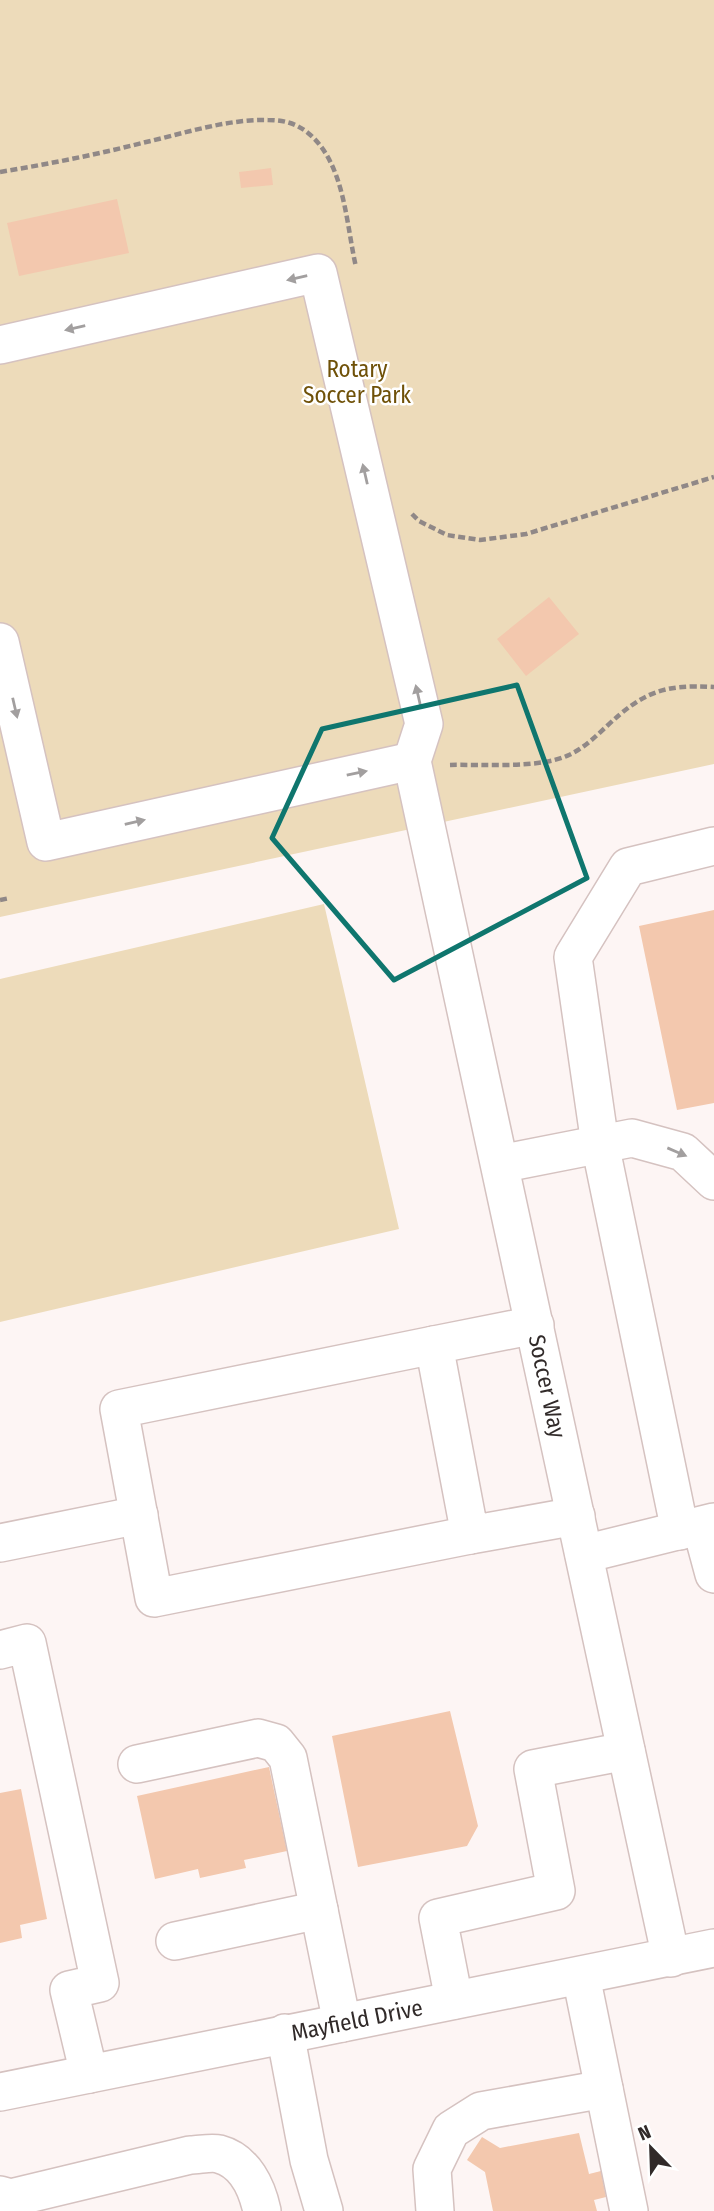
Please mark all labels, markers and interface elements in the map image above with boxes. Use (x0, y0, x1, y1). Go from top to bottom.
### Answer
one-way arrow (286, 273, 308, 284)
one-way arrow (64, 323, 86, 334)
park label: Rotary Soccer Park (303, 355, 411, 409)
one-way arrow (359, 463, 370, 485)
one-way arrow (412, 684, 423, 706)
one-way arrow (10, 697, 21, 719)
one-way arrow (346, 767, 368, 778)
one-way arrow (124, 817, 146, 828)
one-way arrow (667, 1146, 687, 1158)
street label: Soccer Way (523, 1332, 572, 1441)
street label: Mayfield Drive (289, 1993, 425, 2047)
north arrow (616, 2113, 686, 2183)
text: N (635, 2120, 654, 2146)

